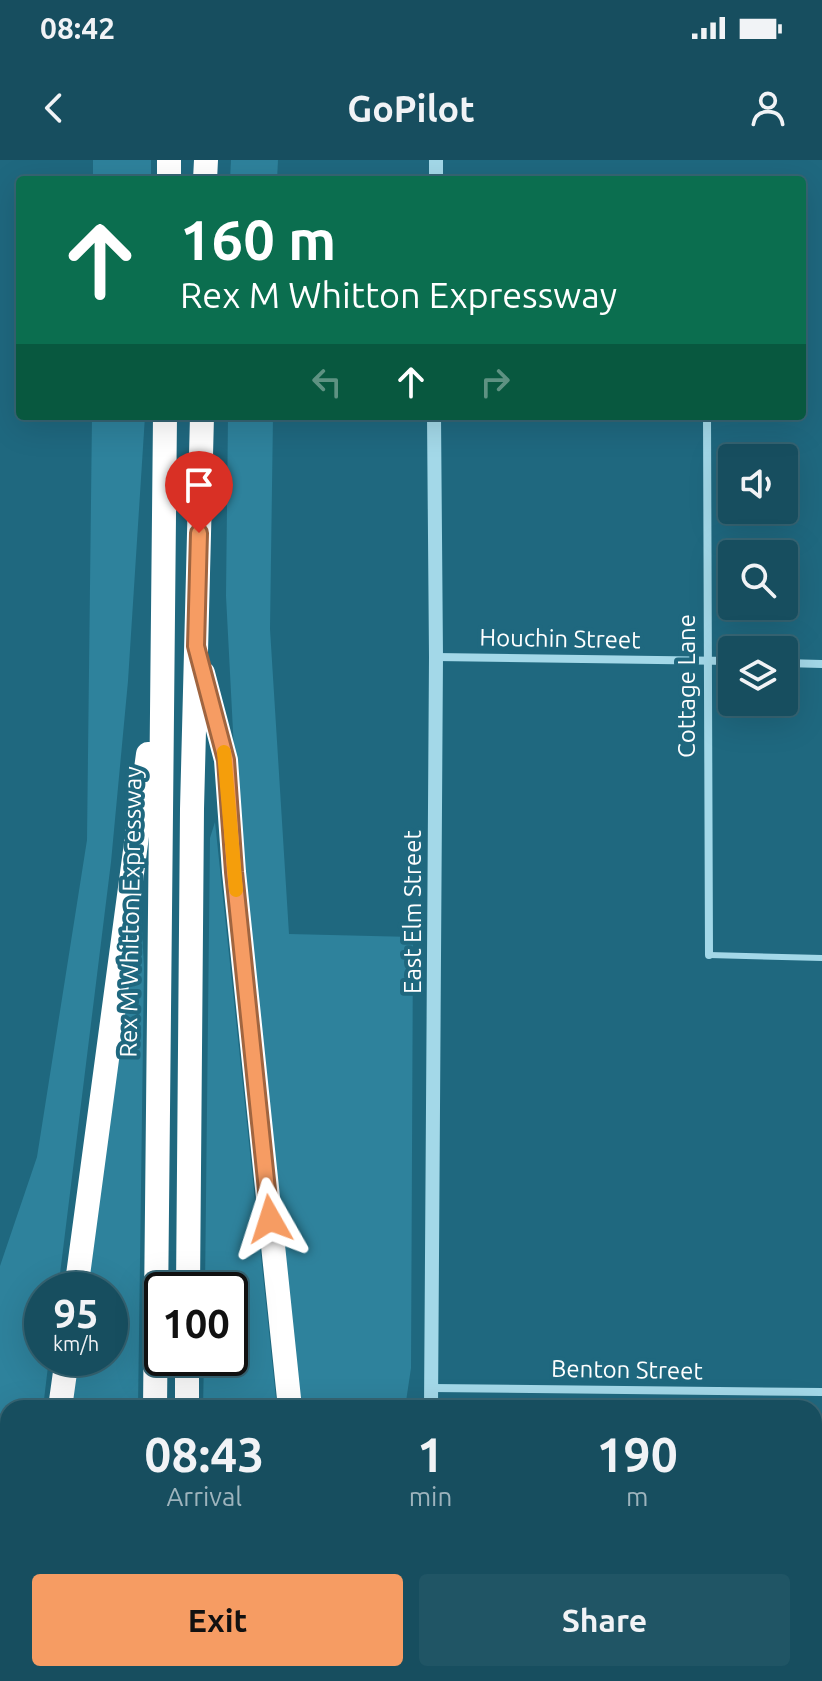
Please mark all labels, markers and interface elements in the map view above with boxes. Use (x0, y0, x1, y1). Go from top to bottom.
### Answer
text: 08:42 (40, 11, 115, 45)
icon: back (32, 86, 76, 130)
icon: person (746, 86, 790, 130)
text: GoPilot (347, 88, 475, 129)
icon: ahead (48, 208, 152, 312)
text: 160 m (180, 208, 336, 271)
text: Rex M Whitton Expressway (180, 274, 617, 315)
icon: left (305, 360, 349, 404)
icon: ahead (389, 360, 433, 404)
icon: right (473, 360, 517, 404)
map controls (718, 444, 798, 716)
button: sound (718, 444, 798, 524)
pin (165, 451, 233, 533)
icon: arrive (177, 463, 221, 507)
button: search (718, 540, 798, 620)
street label: Cottage Lane (673, 614, 700, 758)
street label: Houchin Street (479, 624, 641, 653)
button: layers (718, 636, 798, 716)
street label: Rex M Whitton Expressway (114, 766, 147, 1058)
street label: East Elm Street (399, 829, 426, 994)
position arrow (228, 1177, 312, 1261)
speed limit sign: 100 (144, 1272, 248, 1376)
text: 95 (53, 1291, 99, 1336)
text: km/h (53, 1332, 99, 1355)
street label: Benton Street (551, 1355, 704, 1384)
text: 08:43 (144, 1427, 264, 1481)
text: 1 (417, 1427, 444, 1481)
text: 190 (597, 1427, 678, 1481)
text: Arrival (166, 1482, 242, 1511)
text: min (409, 1482, 452, 1511)
text: m (626, 1482, 648, 1511)
button: Exit (32, 1574, 403, 1666)
button: Share (419, 1574, 790, 1666)

